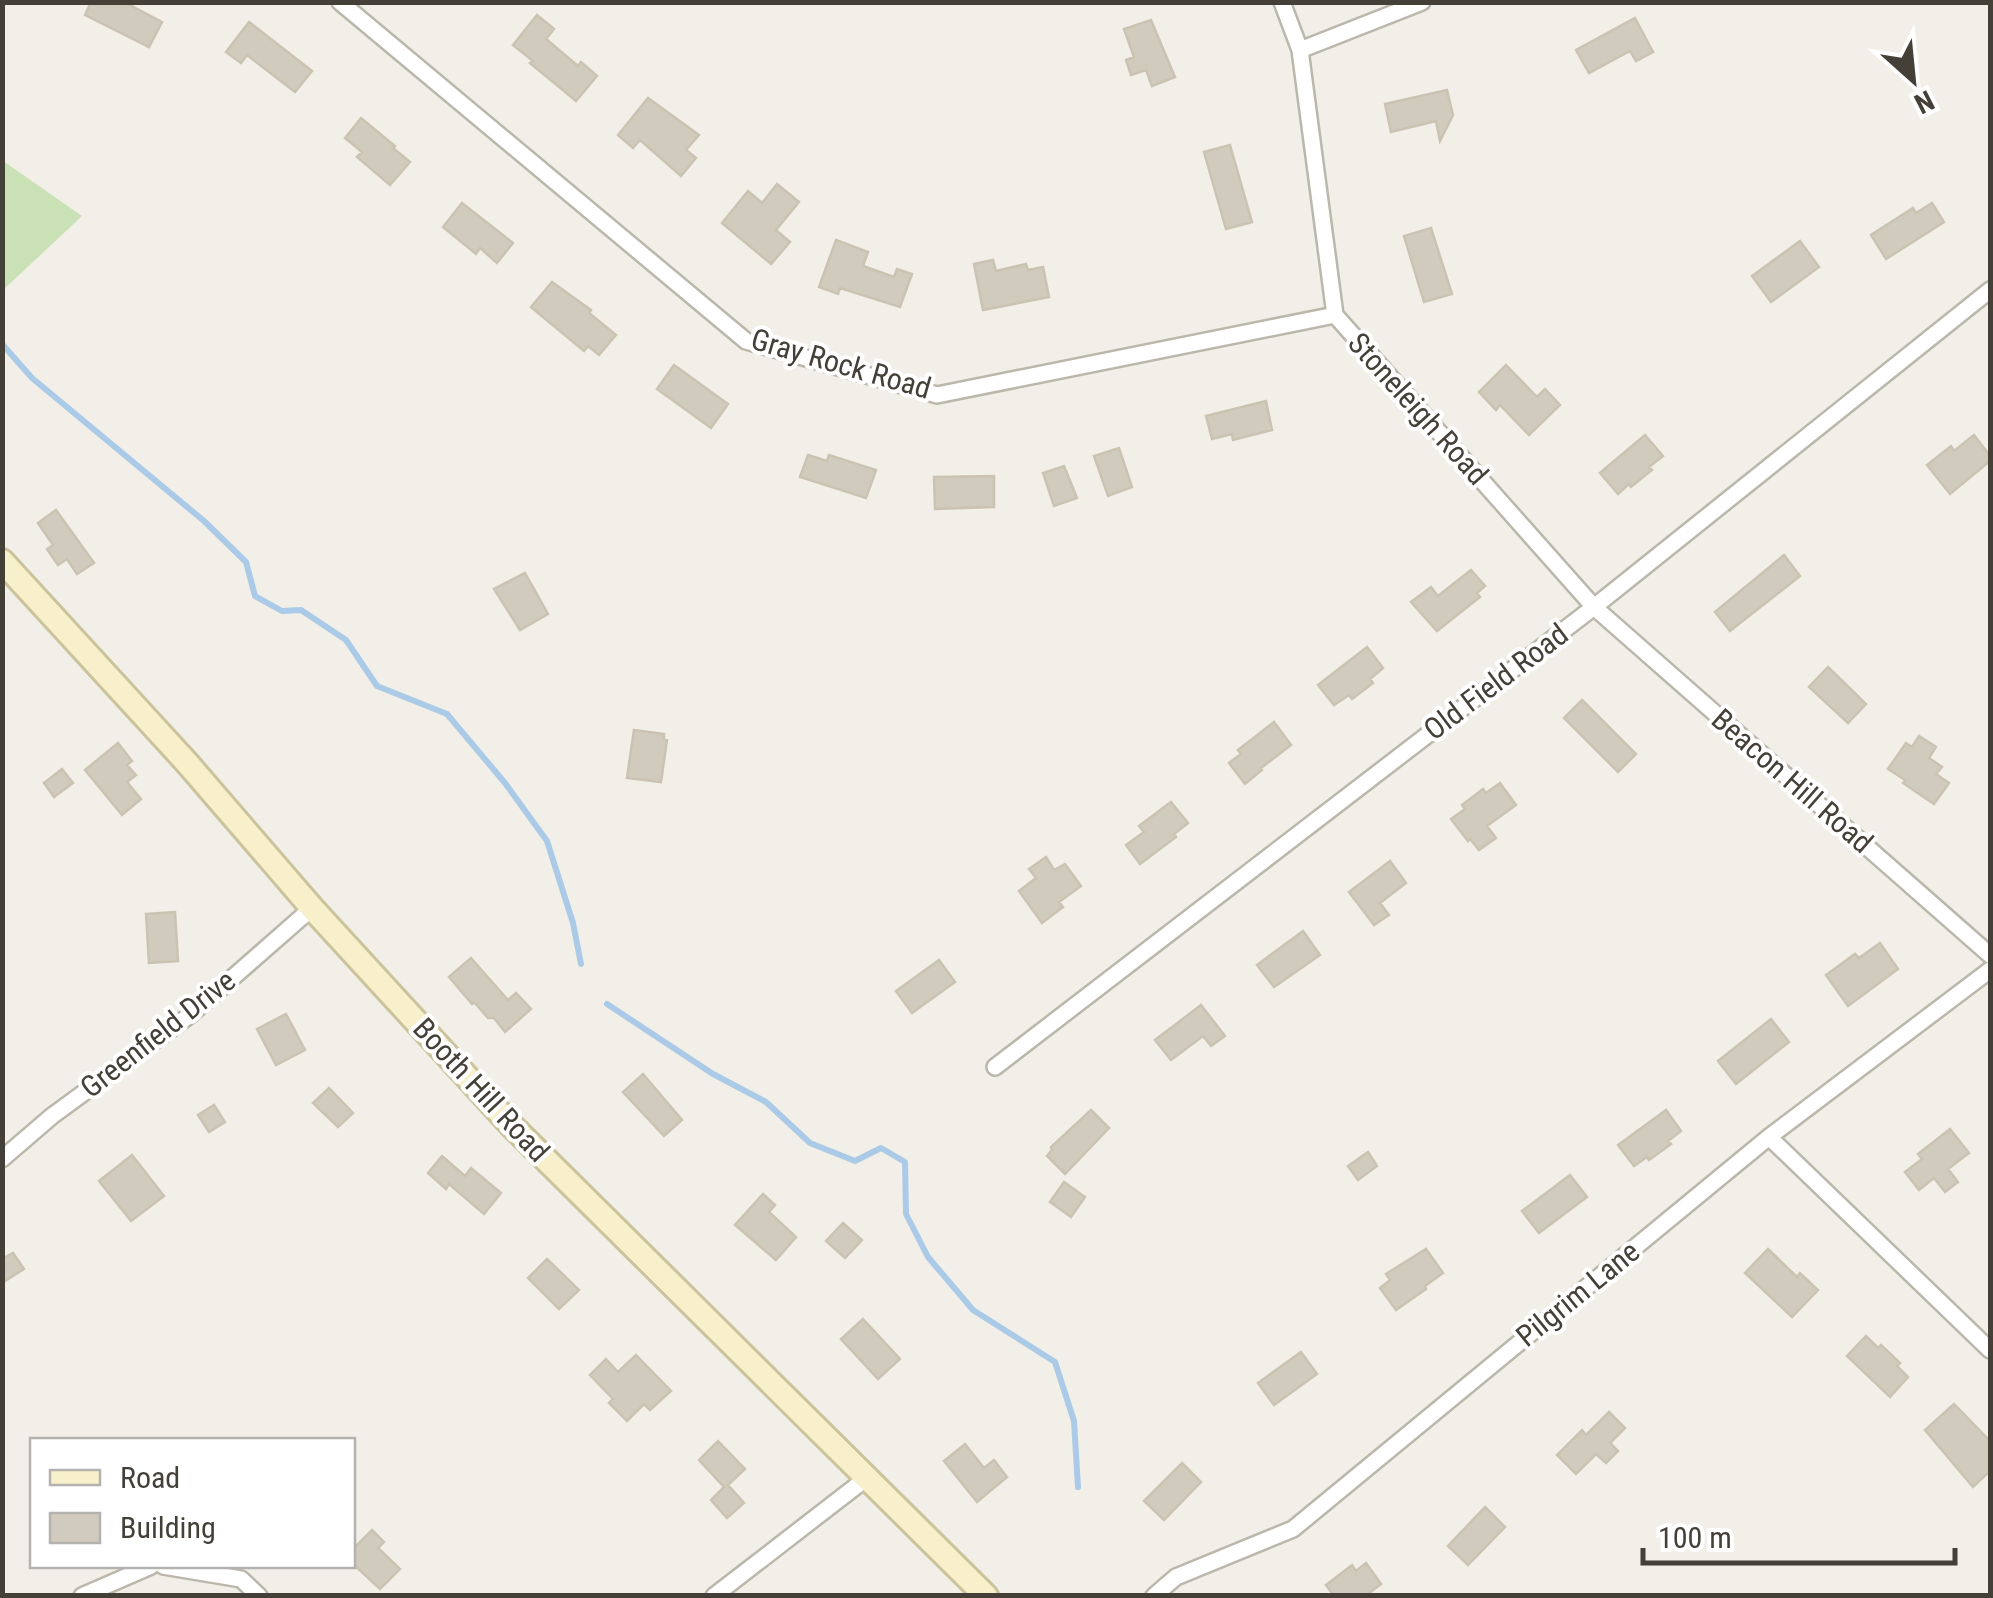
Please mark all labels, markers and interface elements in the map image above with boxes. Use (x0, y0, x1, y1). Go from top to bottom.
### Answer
north arrow (1863, 30, 1963, 130)
text: N (1909, 83, 1939, 120)
street label: Gray Rock Road (747, 321, 935, 406)
street label: Stoneleigh Road (1341, 326, 1496, 492)
street label: Old Field Road (1417, 616, 1574, 747)
street label: Beacon Hill Road (1705, 701, 1880, 860)
street label: Greenfield Drive (73, 962, 242, 1105)
street label: Booth Hill Road (406, 1011, 557, 1169)
street label: Pilgrim Lane (1509, 1233, 1646, 1354)
legend (30, 1438, 355, 1568)
text: Road (120, 1460, 180, 1495)
scale bar (1643, 1503, 1956, 1565)
text: Building (120, 1510, 216, 1545)
text: 100 m (1658, 1520, 1732, 1555)

